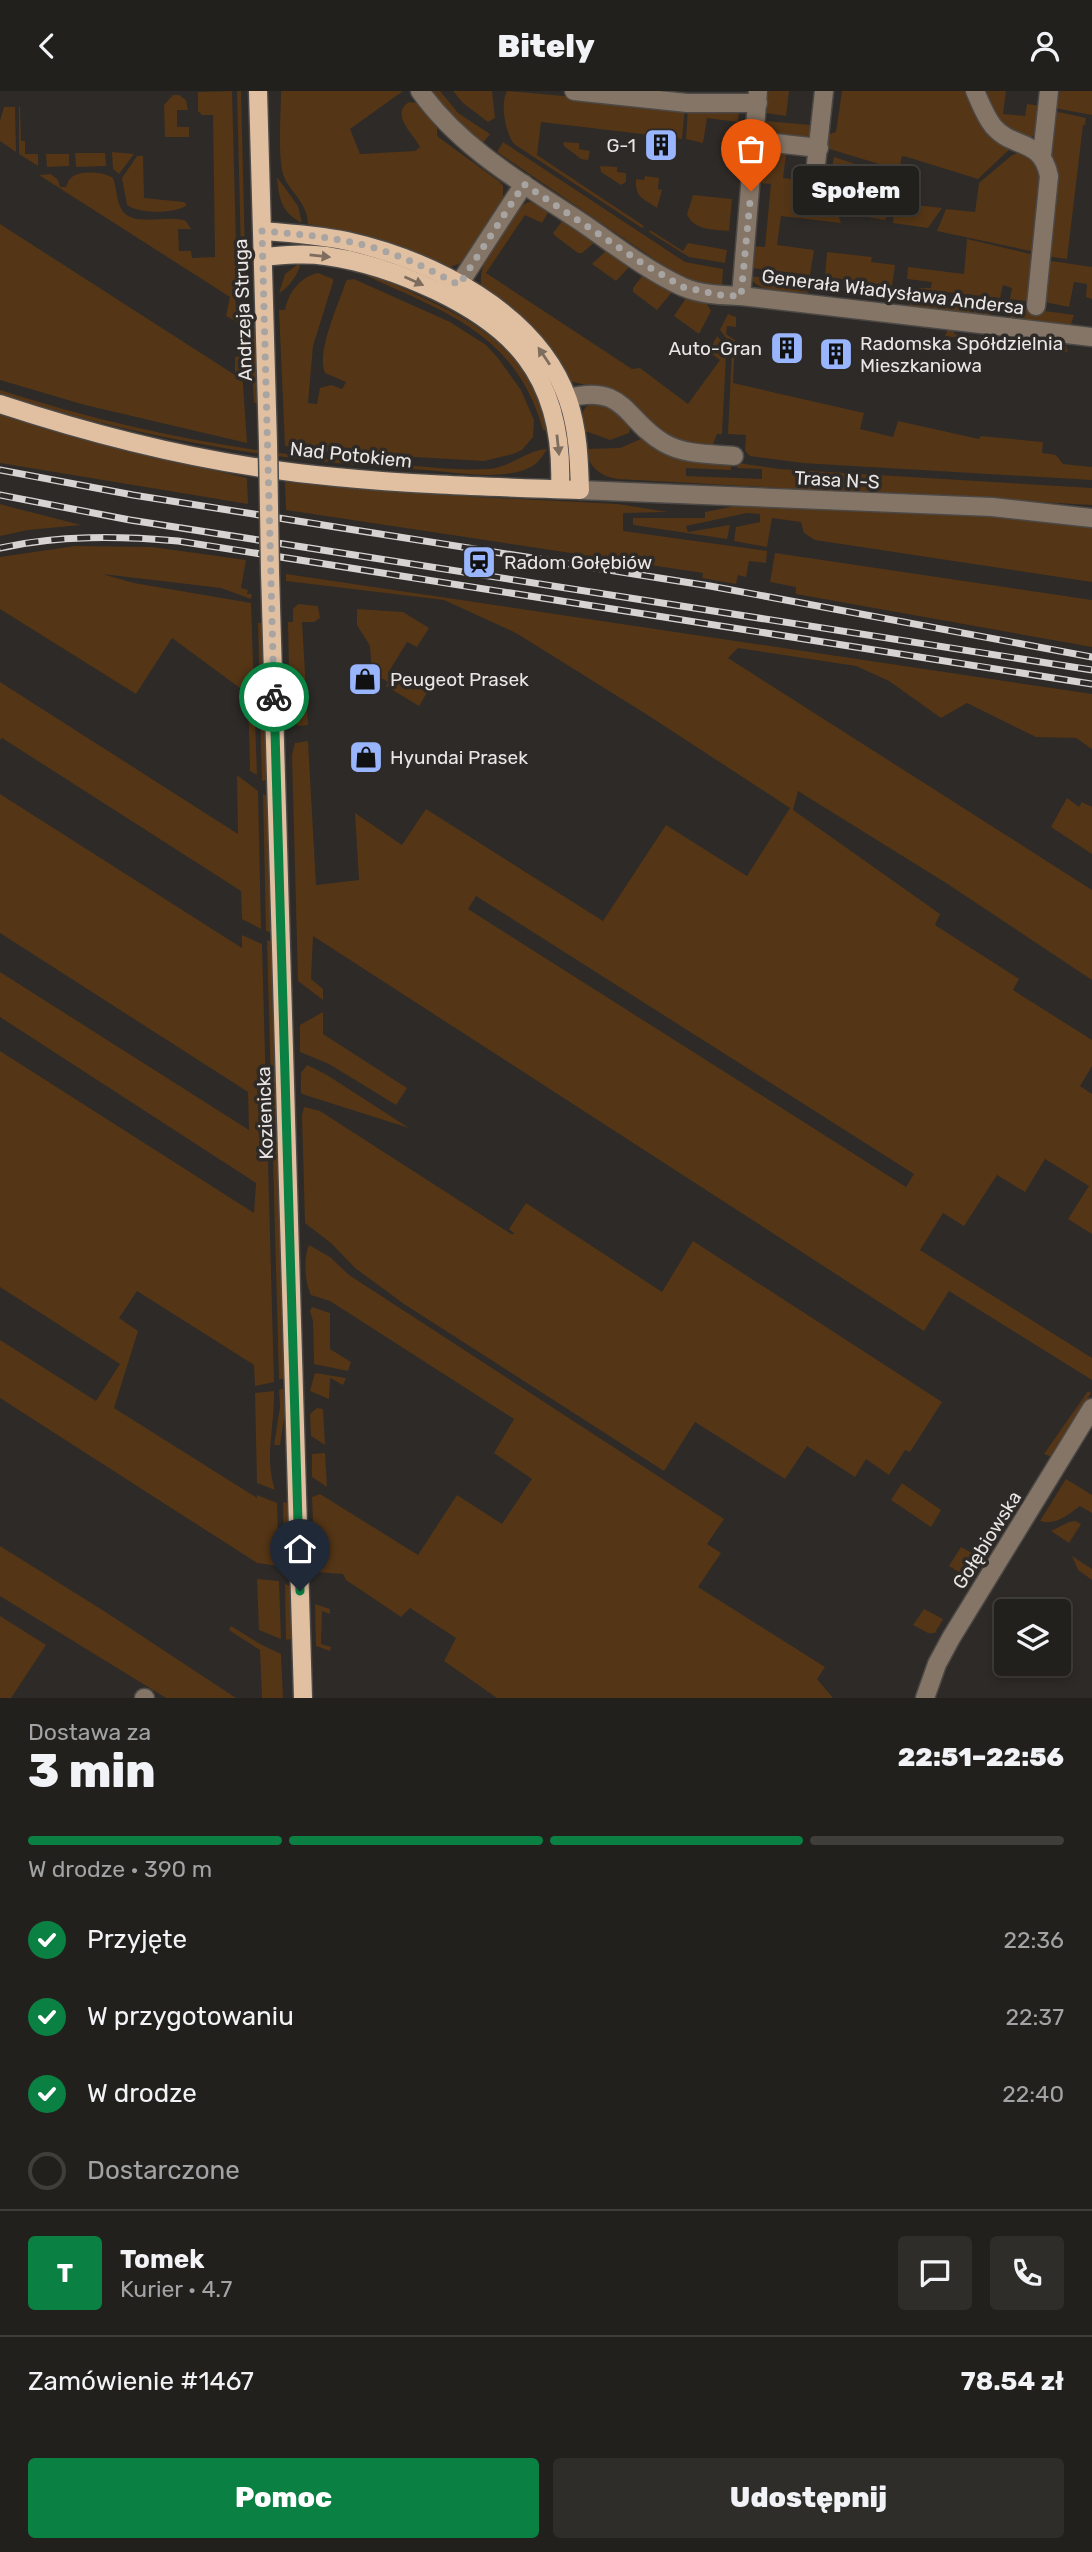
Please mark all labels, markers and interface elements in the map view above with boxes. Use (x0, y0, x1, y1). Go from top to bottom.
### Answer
icon: back (28, 27, 66, 65)
text: Bitely (497, 27, 595, 65)
icon: person (1026, 27, 1064, 65)
pin (721, 119, 781, 191)
building icon: G-1 (642, 126, 680, 164)
icon: bag (732, 130, 770, 168)
place label: G-1 (606, 134, 636, 157)
callout: Społem (793, 167, 919, 215)
text: Społem (812, 176, 900, 204)
street label: Andrzeja Struga (229, 238, 257, 382)
one-way arrow (310, 250, 332, 261)
street label: Generała Władysława Andersa (760, 264, 1026, 320)
one-way arrow (404, 275, 424, 287)
building icon: Auto-Gran (768, 329, 806, 367)
place label: Radomska Spółdzielnia Mieszkaniowa (860, 332, 1063, 377)
building icon: Radomska Spółdzielnia Mieszkaniowa (817, 335, 855, 373)
place label: Auto-Gran (668, 337, 762, 360)
one-way arrow (538, 346, 551, 365)
one-way arrow (553, 434, 564, 456)
street label: Nad Potokiem (289, 437, 413, 473)
street label: Trasa N-S (794, 466, 880, 494)
station icon: Radom Gołębiów (460, 543, 498, 581)
place label: Radom Gołębiów (504, 551, 652, 574)
shop icon: Peugeot Prasek (346, 660, 384, 698)
courier (239, 662, 309, 732)
place label: Peugeot Prasek (390, 668, 529, 691)
icon: bike (255, 678, 293, 716)
shop icon: Hyundai Prasek (347, 738, 385, 776)
place label: Hyundai Prasek (390, 746, 528, 769)
street label: Kozienicka (252, 1066, 278, 1160)
street label: Gołębiowska (948, 1487, 1026, 1593)
pin (270, 1519, 330, 1591)
icon: home (281, 1530, 319, 1568)
map controls (994, 1599, 1071, 1676)
button: layers (994, 1599, 1071, 1676)
text: Dostawa za (28, 1718, 151, 1746)
text: 22:51–22:56 (898, 1742, 1064, 1773)
text: 3 min (28, 1744, 156, 1799)
text: W drodze · 390 m (28, 1855, 212, 1883)
icon: check (28, 1921, 66, 1959)
text: Przyjęte (87, 1924, 187, 1955)
text: 22:36 (1003, 1926, 1064, 1954)
icon: check (28, 1998, 66, 2036)
text: W przygotowaniu (87, 2001, 294, 2032)
text: 22:37 (1005, 2003, 1064, 2031)
icon: check (28, 2075, 66, 2113)
text: W drodze (87, 2078, 197, 2109)
text: 22:40 (1002, 2080, 1064, 2108)
text: Dostarczone (87, 2155, 240, 2186)
button: chat (898, 2236, 972, 2310)
button: phone (990, 2236, 1064, 2310)
text: Tomek (120, 2244, 204, 2275)
text: T (57, 2258, 73, 2289)
text: Kurier · 4.7 (120, 2275, 232, 2303)
text: Zamówienie #1467 (28, 2366, 254, 2397)
text: 78.54 zł (961, 2366, 1064, 2397)
button: Pomoc (28, 2458, 539, 2538)
button: Udostępnij (553, 2458, 1064, 2538)

